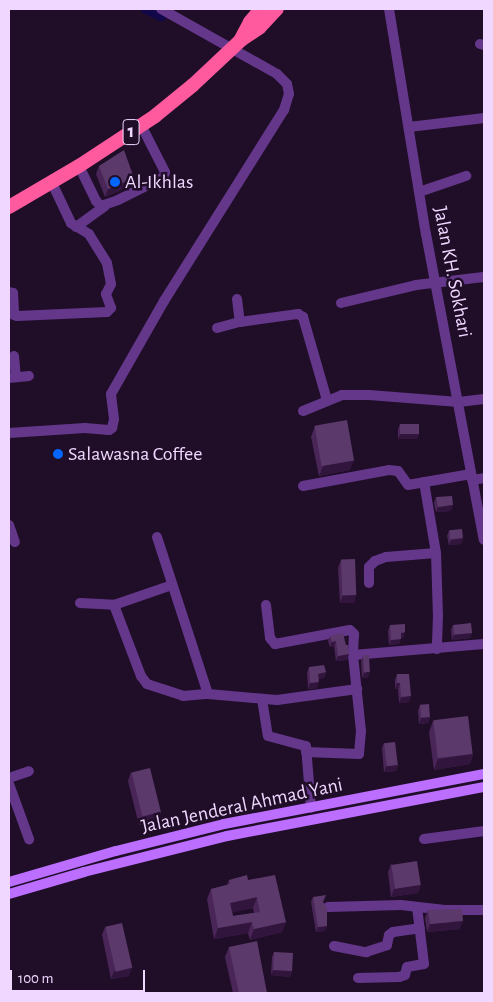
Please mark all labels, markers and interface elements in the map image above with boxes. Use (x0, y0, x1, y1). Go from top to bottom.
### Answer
road number: 1 (122, 115, 140, 148)
place label: Al-Ikhlas (125, 170, 193, 194)
marker: Al-Ikhlas (109, 176, 121, 188)
street label: Jalan KH. Sokhari (428, 204, 476, 340)
place label: Salawasna Coffee (68, 442, 202, 466)
marker: Salawasna Coffee (52, 448, 64, 460)
street label: Jalan Jenderal Ahmad Yani (139, 773, 345, 839)
scale bar (12, 960, 148, 992)
text: 100 m (18, 971, 53, 986)

